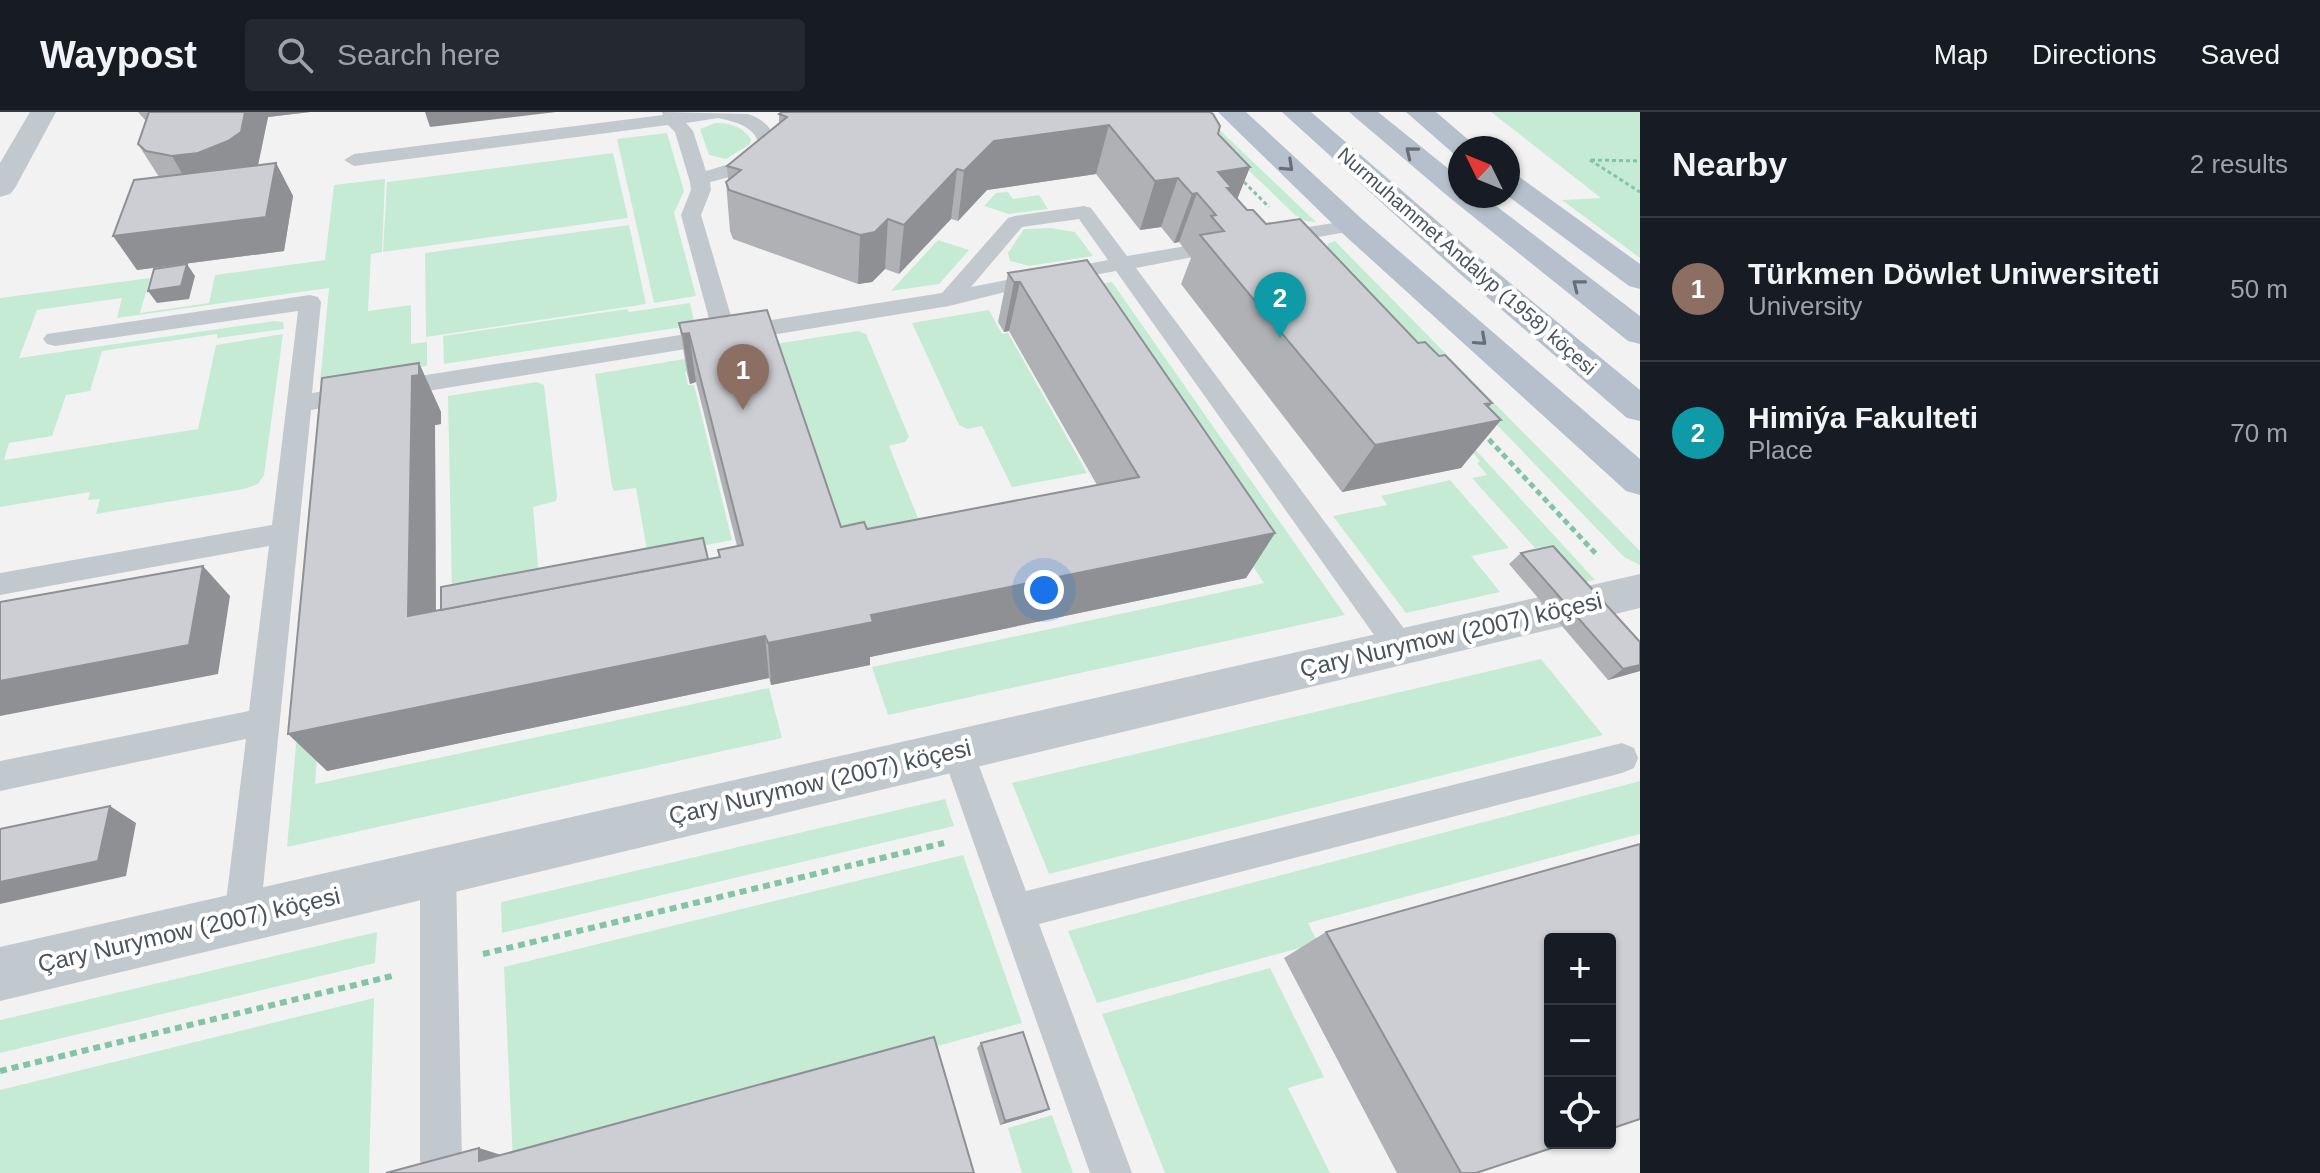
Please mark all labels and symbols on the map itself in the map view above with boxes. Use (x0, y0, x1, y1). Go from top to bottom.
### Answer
north arrow (1448, 136, 1520, 208)
street label: Nurmuhammet Andalyp (1958) köçesi (1334, 143, 1600, 379)
one-way arrow (1406, 147, 1420, 162)
one-way arrow (1279, 156, 1293, 171)
pin: 2 (1254, 272, 1306, 338)
one-way arrow (1572, 281, 1587, 295)
one-way arrow (1471, 330, 1486, 344)
pin: 1 (717, 344, 769, 410)
your location (1024, 570, 1064, 610)
street label: Çary Nurymow (2007) köçesi (1297, 587, 1605, 682)
street label: Çary Nurymow (2007) köçesi (666, 734, 974, 829)
street label: Çary Nurymow (2007) köçesi (35, 882, 343, 977)

